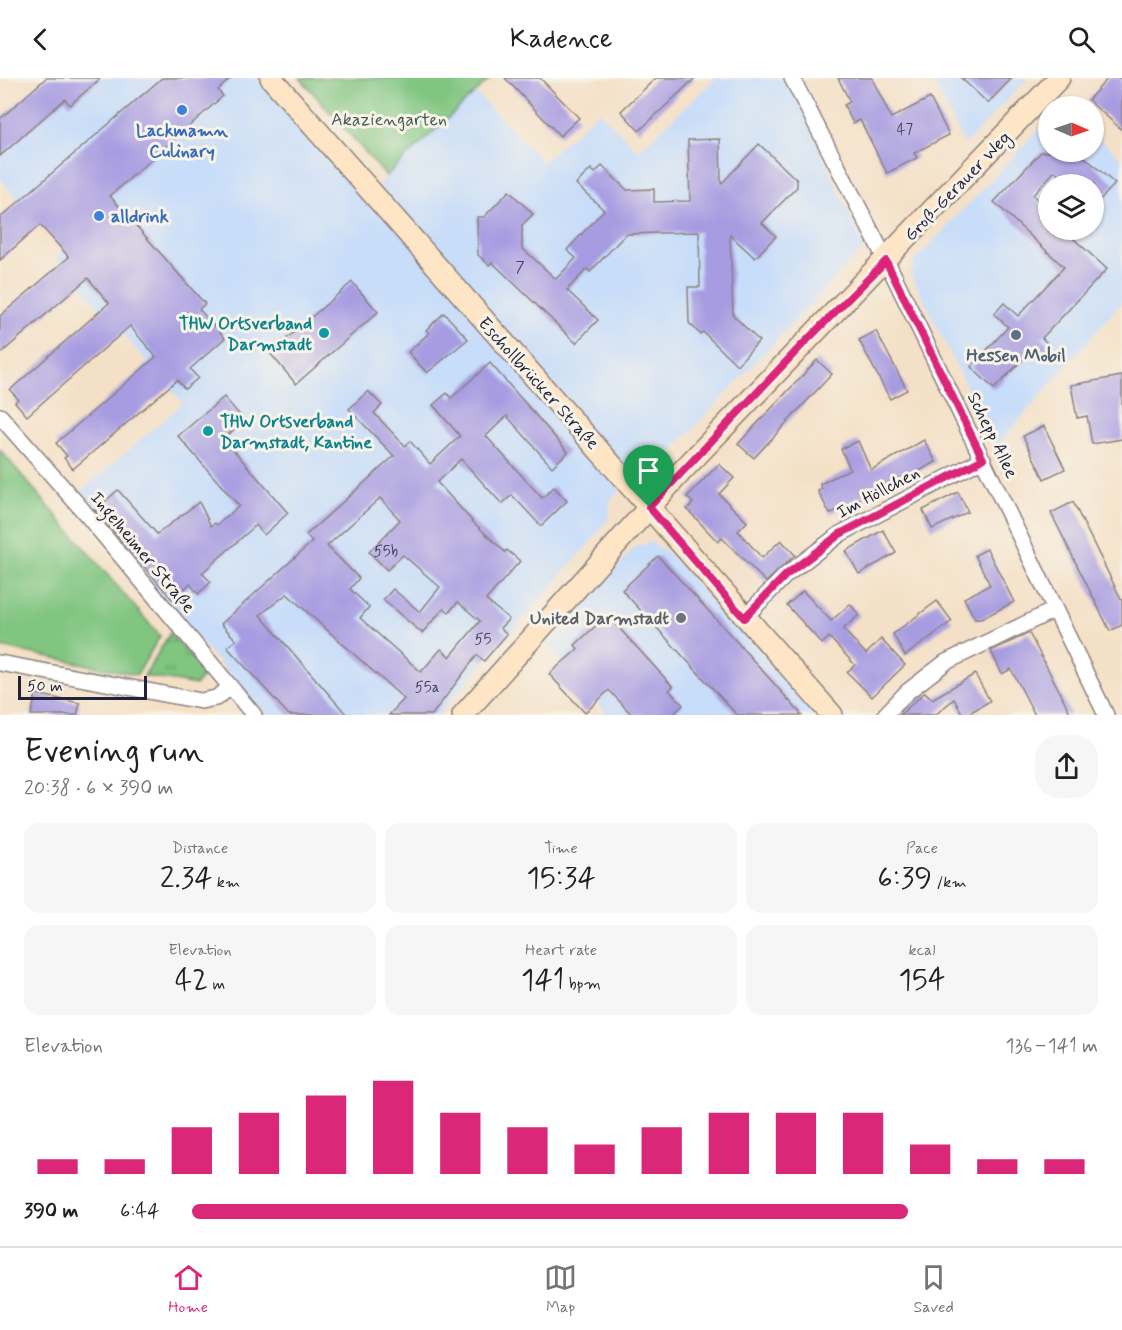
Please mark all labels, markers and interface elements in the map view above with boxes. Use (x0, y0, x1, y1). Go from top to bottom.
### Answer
text: Kadence (510, 22, 612, 57)
icon: back (24, 23, 57, 56)
icon: search (1065, 23, 1098, 56)
north arrow (1038, 96, 1104, 162)
map controls (1038, 96, 1104, 240)
marker: Lackmamn Culinary (175, 103, 189, 117)
park label: Akaziengarten (331, 108, 447, 132)
place label: Lackmamn Culinary (136, 119, 229, 164)
house number: 47 (897, 120, 914, 140)
street label: Groß-Gerauer Weg (899, 127, 1017, 248)
button: layers (1038, 174, 1104, 240)
place label: alldrink (111, 205, 169, 229)
marker: alldrink (92, 209, 106, 223)
house number: 7 (515, 258, 525, 278)
place label: THW Ortsverband Darmstadt (179, 312, 312, 357)
street label: Eschollbrücker Straße (472, 312, 604, 455)
marker: THW Ortsverband Darmstadt (317, 326, 331, 340)
marker: Hessen Mobil (1009, 328, 1023, 342)
place label: Hessen Mobil (966, 344, 1066, 368)
street label: Schepp Allee (961, 388, 1023, 483)
place label: THW Ortsverband Darmstadt, Kantine (220, 410, 372, 455)
marker: THW Ortsverband Darmstadt, Kantine (201, 424, 215, 438)
pin (623, 445, 674, 507)
icon: arrive (632, 454, 665, 487)
street label: Im Höllchen (833, 461, 924, 525)
street label: Ingelheimer Straße (83, 487, 200, 620)
house number: 55b (374, 542, 398, 562)
place label: United Darmstadt (530, 607, 669, 631)
marker: United Darmstadt (674, 611, 688, 625)
house number: 55 (475, 630, 492, 650)
scale bar (18, 673, 147, 700)
text: 50 m (27, 676, 63, 697)
house number: 55a (415, 678, 440, 698)
text: Evening run (24, 730, 204, 774)
button: share (1035, 735, 1098, 798)
text: 20:38 · 6 × 390 m (24, 775, 174, 802)
text: Distance (172, 838, 228, 859)
text: Time (544, 838, 578, 859)
text: Pace (906, 838, 938, 859)
text: 2.34 (160, 859, 213, 898)
text: 15:34 (526, 859, 596, 898)
text: 6:39 (877, 859, 932, 898)
text: km (213, 872, 240, 893)
text: /km (932, 872, 967, 893)
text: Elevation (169, 940, 232, 961)
text: Heart rate (525, 940, 597, 961)
text: kcal (909, 940, 935, 961)
text: 42 (175, 961, 208, 1000)
text: 141 (521, 961, 564, 1000)
text: 154 (898, 961, 946, 1000)
text: m (208, 974, 225, 995)
text: bpm (564, 974, 601, 995)
text: Elevation (24, 1033, 103, 1060)
text: 136–141 m (1006, 1033, 1098, 1060)
text: 390 m (24, 1198, 78, 1225)
text: 6:44 (120, 1198, 159, 1225)
tab: Home (168, 1261, 208, 1318)
tab: Map (544, 1261, 577, 1318)
tab: Saved (913, 1261, 954, 1318)

